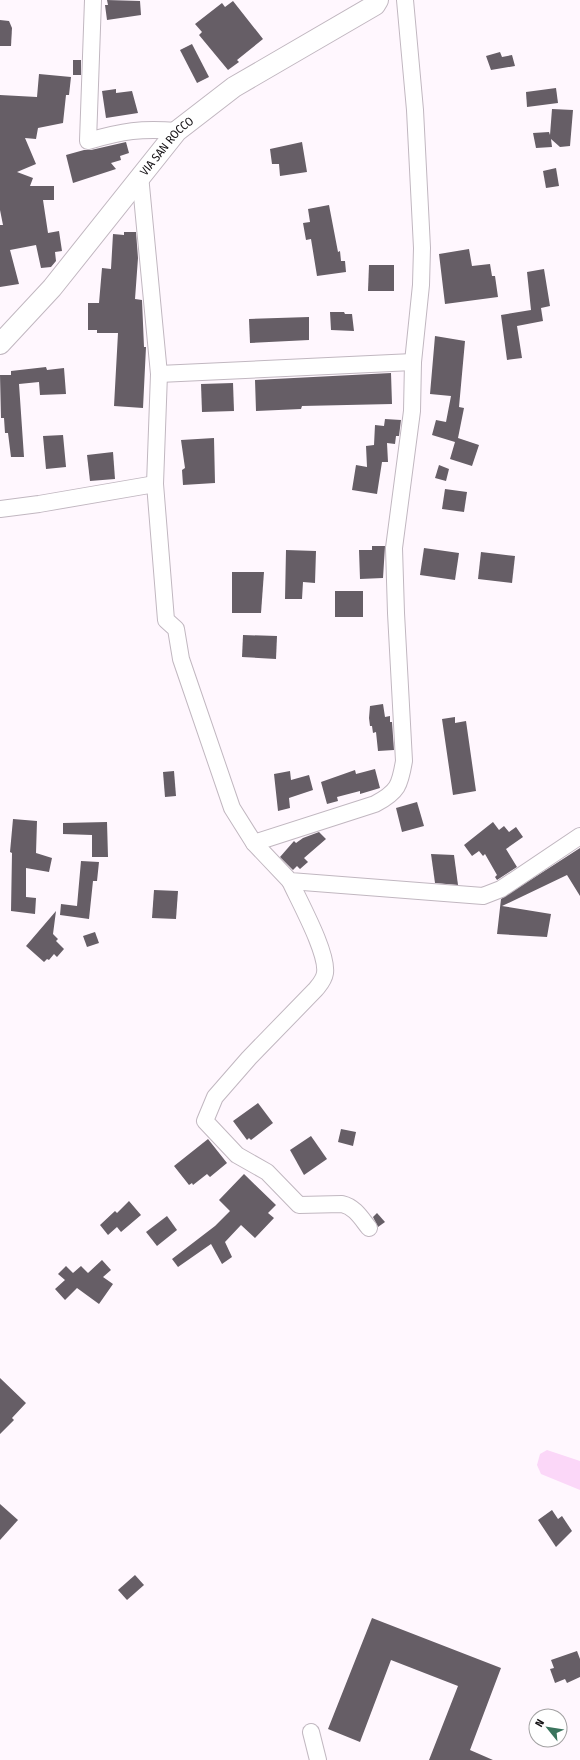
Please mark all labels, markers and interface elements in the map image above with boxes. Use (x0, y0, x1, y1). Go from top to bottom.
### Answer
street label: VIA SAN ROCCO (137, 114, 196, 178)
north arrow (528, 1708, 568, 1748)
text: N (532, 1717, 547, 1729)

